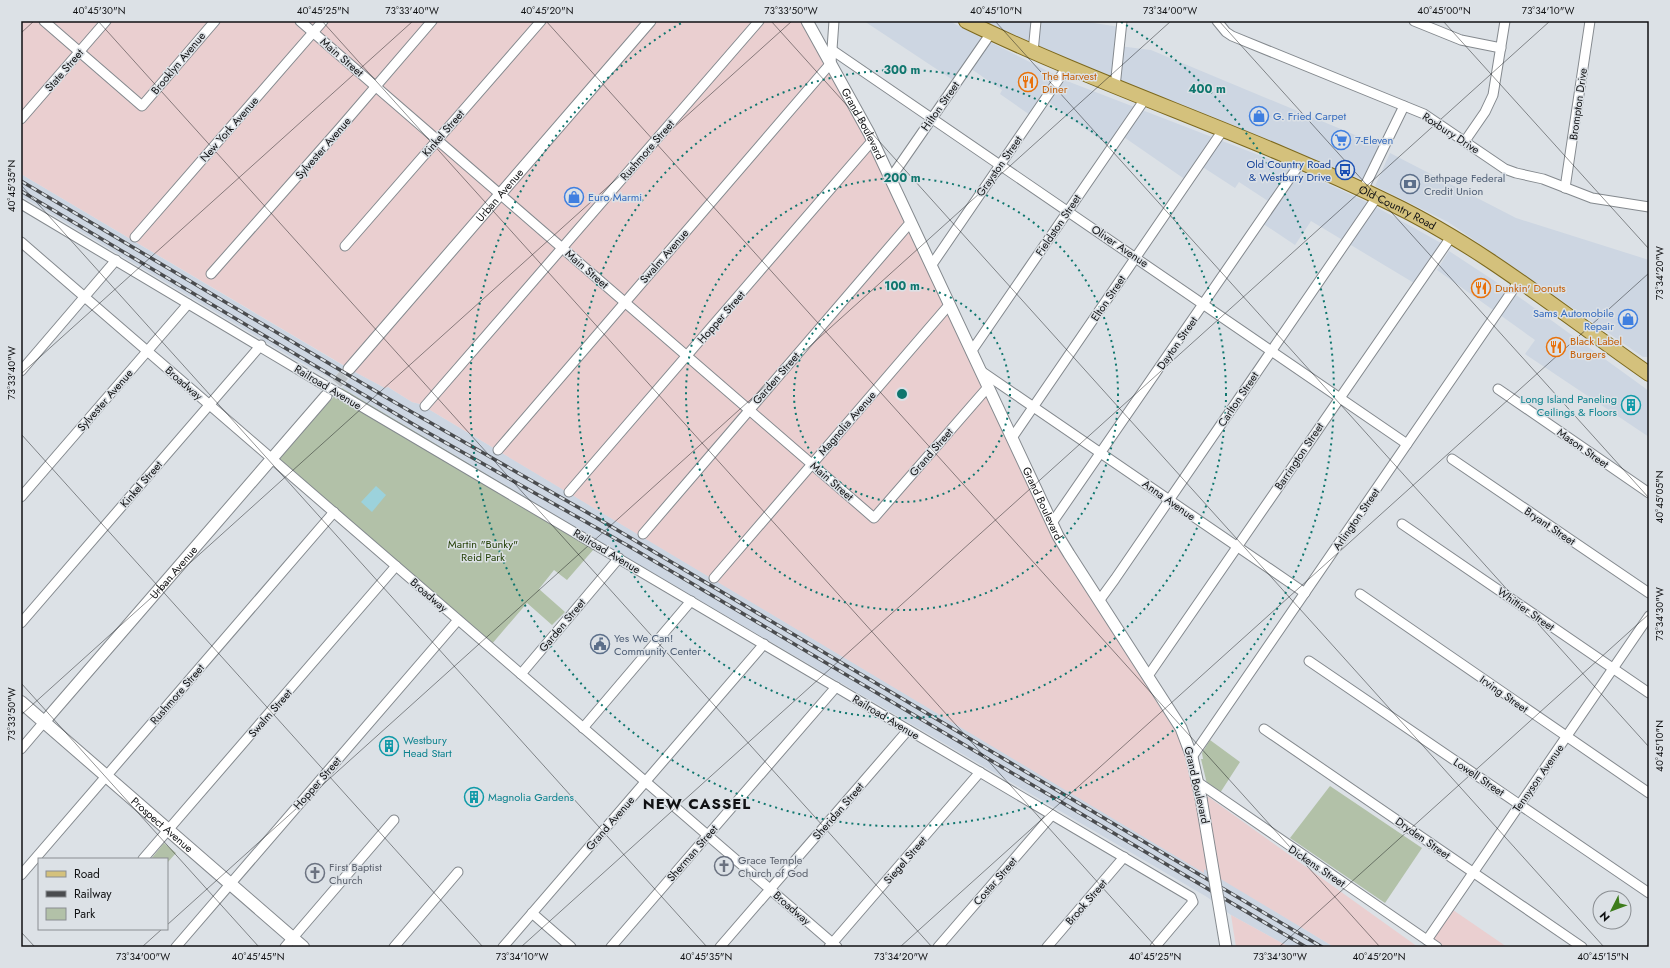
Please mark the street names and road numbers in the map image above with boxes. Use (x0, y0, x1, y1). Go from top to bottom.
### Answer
street label: Brooklyn Avenue (147, 28, 209, 98)
street label: Main Street (317, 34, 367, 80)
street label: State Street (41, 45, 87, 95)
street label: Brompton Drive (1565, 67, 1591, 141)
street label: Hilton Street (917, 78, 963, 134)
street label: Grand Boulevard (837, 85, 888, 162)
street label: New York Avenue (196, 93, 262, 165)
street label: Kinkel Street (418, 106, 468, 160)
street label: Roxbury Drive (1419, 108, 1483, 158)
street label: Sylvester Avenue (291, 113, 355, 183)
street label: Rushmore Street (616, 116, 678, 184)
street label: Grayston Street (972, 132, 1026, 200)
street label: Urban Avenue (472, 165, 527, 225)
street label: Old Country Road (1356, 181, 1439, 234)
street label: Fieldston Street (1031, 191, 1085, 259)
street label: Oliver Avenue (1088, 221, 1152, 271)
street label: Swalm Avenue (636, 225, 692, 287)
street label: Main Street (562, 246, 612, 292)
street label: Elton Street (1087, 271, 1130, 324)
street label: Hopper Street (694, 287, 749, 347)
street label: Dayton Street (1153, 313, 1201, 373)
street label: Garden Street (749, 348, 804, 408)
street label: Railroad Avenue (291, 361, 365, 413)
street label: Broadway (162, 362, 206, 404)
street label: Sylvester Avenue (73, 365, 137, 435)
street label: Carlton Street (1214, 368, 1262, 430)
street label: Magnolia Avenue (815, 387, 880, 459)
street label: Barrington Street (1271, 419, 1328, 493)
street label: Grand Street (906, 424, 957, 480)
street label: Mason Street (1554, 424, 1612, 472)
street label: Kinkel Street (116, 457, 166, 511)
street label: Main Street (807, 458, 857, 504)
street label: Grand Boulevard (1019, 464, 1067, 543)
street label: Anna Avenue (1139, 476, 1199, 524)
street label: Arlington Street (1329, 484, 1384, 553)
street label: Bryant Street (1521, 503, 1579, 549)
street label: Railroad Avenue (570, 525, 644, 577)
street label: Urban Avenue (146, 542, 201, 602)
street label: Broadway (407, 574, 451, 616)
street label: Whittier Street (1494, 583, 1558, 635)
street label: Garden Street (535, 595, 589, 655)
street label: Rushmore Street (146, 660, 208, 728)
street label: Irving Street (1476, 671, 1532, 717)
street label: Swalm Street (244, 685, 296, 741)
street label: Railroad Avenue (849, 691, 923, 743)
street label: Tennyson Avenue (1509, 740, 1568, 815)
street label: Grand Boulevard (1180, 745, 1214, 825)
street label: Hopper Street (290, 753, 345, 813)
street label: Lowell Street (1450, 754, 1508, 800)
street label: Sheridan Street (809, 779, 868, 843)
street label: Grand Avenue (582, 792, 638, 854)
street label: Prospect Avenue (128, 793, 197, 856)
street label: Dryden Street (1392, 813, 1454, 863)
street label: Sherman Street (663, 821, 721, 885)
street label: Siegel Street (880, 832, 930, 887)
street label: Dickens Street (1285, 841, 1349, 891)
street label: Costar Street (970, 853, 1021, 909)
street label: Brook Street (1062, 875, 1111, 928)
street label: Broadway (770, 887, 814, 929)

